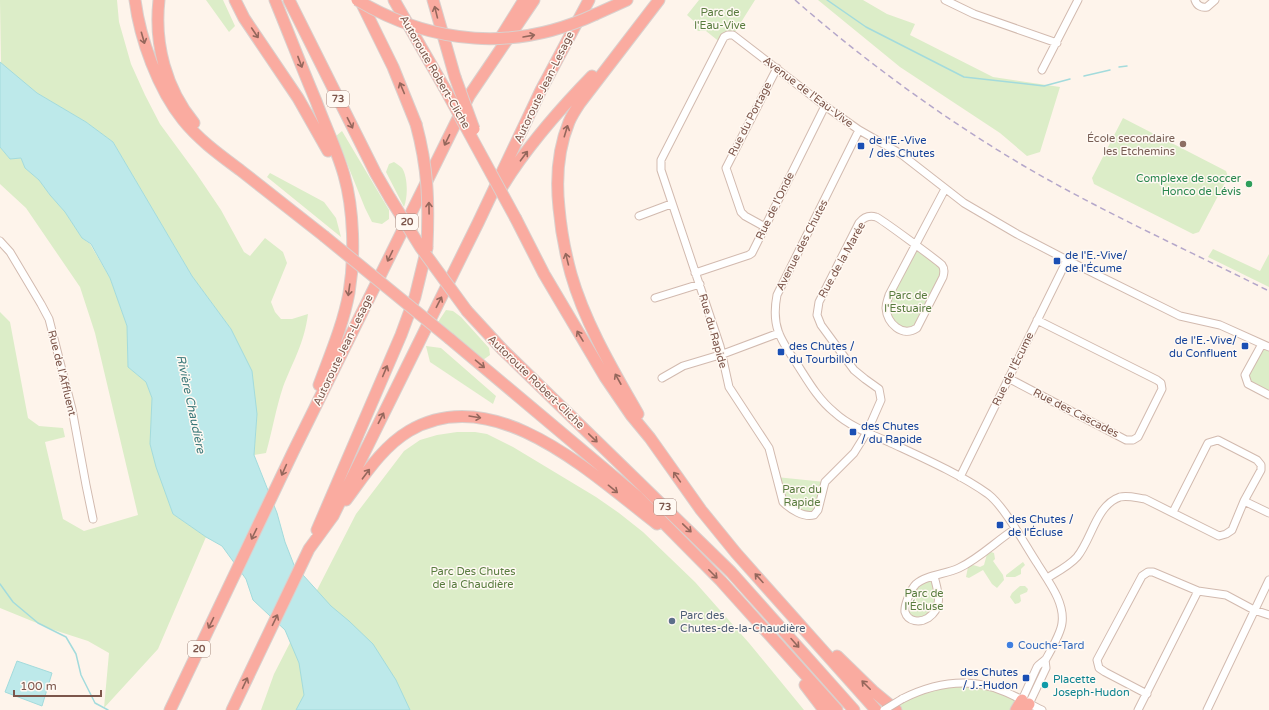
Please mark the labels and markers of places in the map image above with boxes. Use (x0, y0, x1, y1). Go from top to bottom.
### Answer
place label: École secondaire les Etchemins (1087, 131, 1175, 158)
place label: de l'E.-Vive / des Chutes (869, 134, 935, 160)
marker: École secondaire les Etchemins (1178, 139, 1188, 149)
marker: de l'E.-Vive / des Chutes (856, 141, 866, 151)
place label: Complexe de soccer Honco de Lévis (1136, 172, 1242, 198)
marker: Complexe de soccer Honco de Lévis (1244, 179, 1254, 189)
place label: de l'E.-Vive/ de l'Écume (1065, 249, 1127, 275)
marker: de l'E.-Vive/ de l'Écume (1052, 256, 1062, 266)
place label: de l'E.-Vive/ du Confluent (1169, 334, 1237, 360)
place label: des Chutes / du Tourbillon (789, 340, 858, 366)
marker: de l'E.-Vive/ du Confluent (1240, 341, 1250, 351)
marker: des Chutes / du Tourbillon (776, 347, 786, 357)
place label: des Chutes / du Rapide (861, 420, 922, 446)
marker: des Chutes / du Rapide (848, 427, 858, 437)
place label: des Chutes / de l'Écluse (1008, 513, 1074, 539)
marker: des Chutes / de l'Écluse (995, 520, 1005, 530)
place label: Parc des Chutes-de-la-Chaudière (680, 609, 806, 635)
marker: Parc des Chutes-de-la-Chaudière (667, 616, 677, 626)
place label: Couche-Tard (1018, 639, 1084, 652)
marker: Couche-Tard (1005, 640, 1015, 650)
place label: des Chutes / J.-Hudon (960, 666, 1018, 692)
marker: des Chutes / J.-Hudon (1021, 673, 1031, 683)
place label: Placette Joseph-Hudon (1053, 673, 1130, 699)
marker: Placette Joseph-Hudon (1040, 680, 1050, 690)

